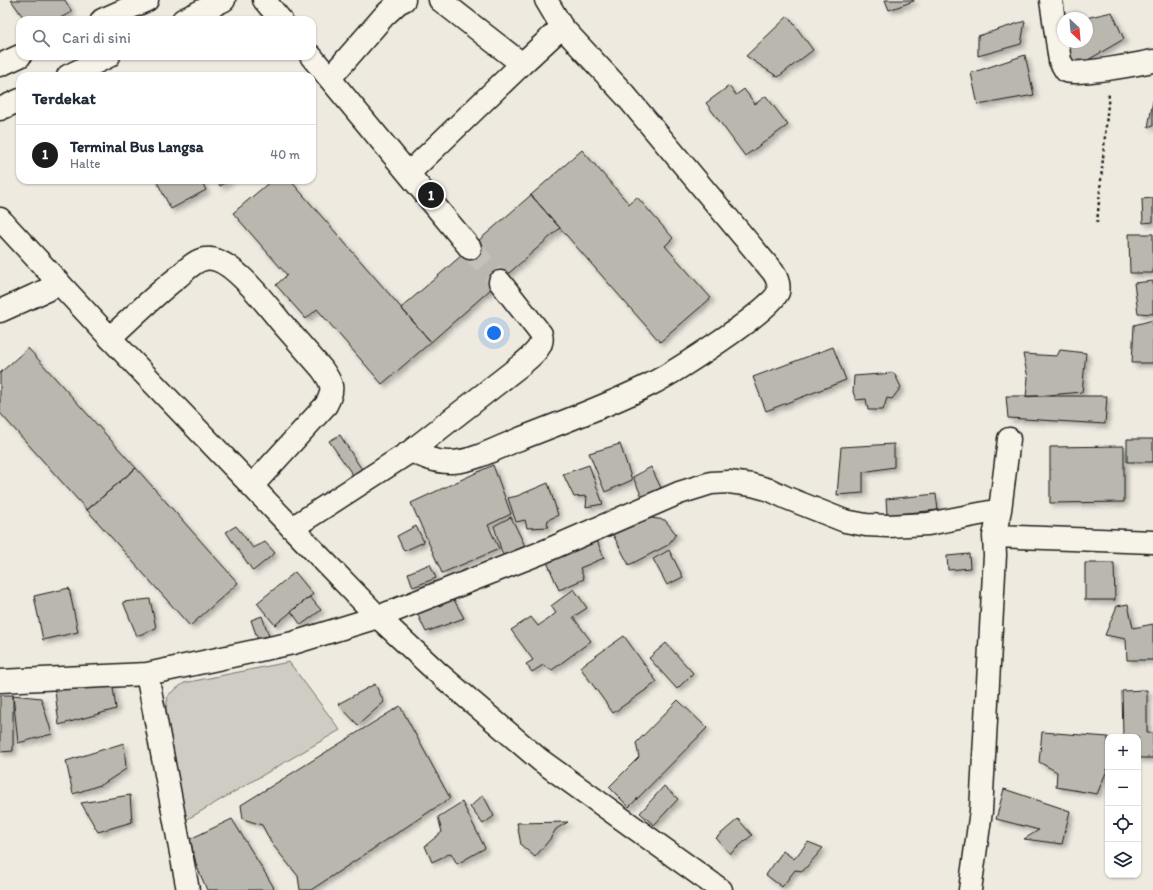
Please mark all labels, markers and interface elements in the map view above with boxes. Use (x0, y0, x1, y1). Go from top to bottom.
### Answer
north arrow (1057, 12, 1093, 48)
search box (16, 16, 316, 60)
icon: search (30, 27, 52, 49)
text: Cari di sini (62, 29, 131, 47)
text: Terdekat (32, 88, 96, 108)
text: Terminal Bus Langsa (70, 138, 204, 156)
text: 1 (42, 147, 48, 162)
text: 40 m (270, 147, 300, 162)
text: Halte (70, 156, 101, 171)
pin: 1 (418, 180, 444, 210)
your location (484, 323, 504, 343)
map controls (1105, 734, 1141, 878)
button: + (1105, 734, 1141, 770)
button: − (1105, 770, 1141, 806)
button: locate (1105, 806, 1141, 842)
button: layers (1105, 842, 1141, 878)

